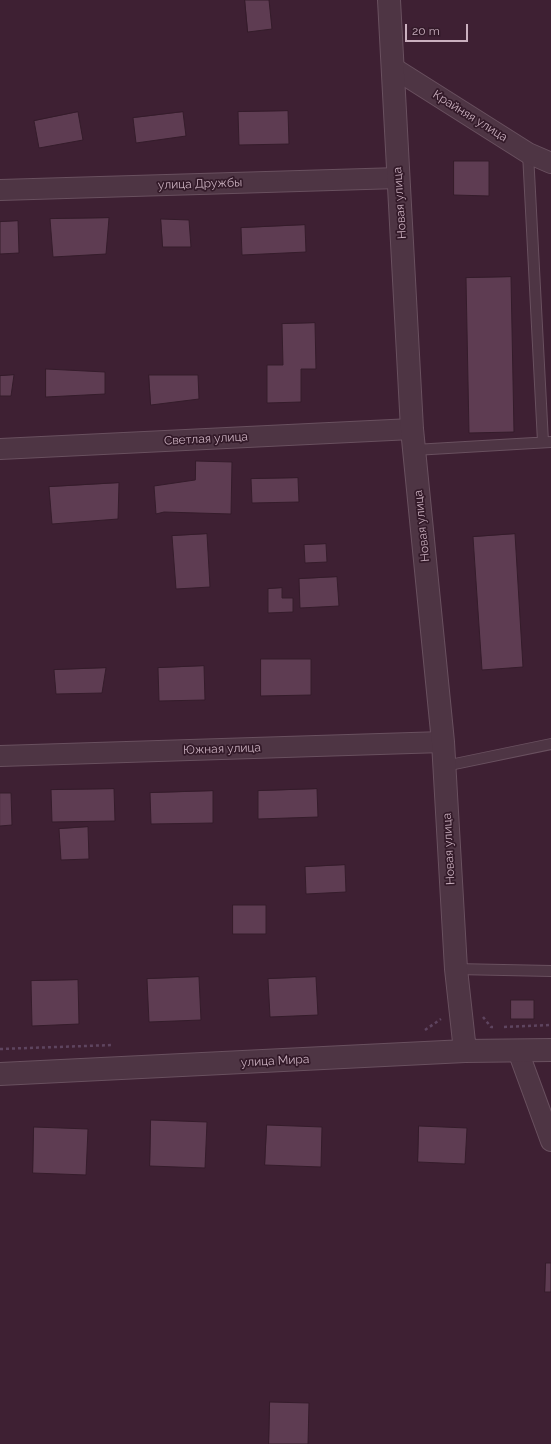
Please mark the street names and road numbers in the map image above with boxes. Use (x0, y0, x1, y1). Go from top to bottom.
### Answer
street label: Крайняя улица (430, 87, 510, 145)
street label: Новая улица (390, 167, 410, 239)
street label: улица Дружбы (158, 175, 242, 193)
street label: Светлая улица (164, 430, 248, 448)
street label: Новая улица (411, 489, 433, 563)
street label: Южная улица (183, 740, 261, 758)
street label: Новая улица (440, 813, 458, 885)
street label: улица Мира (240, 1052, 310, 1070)

